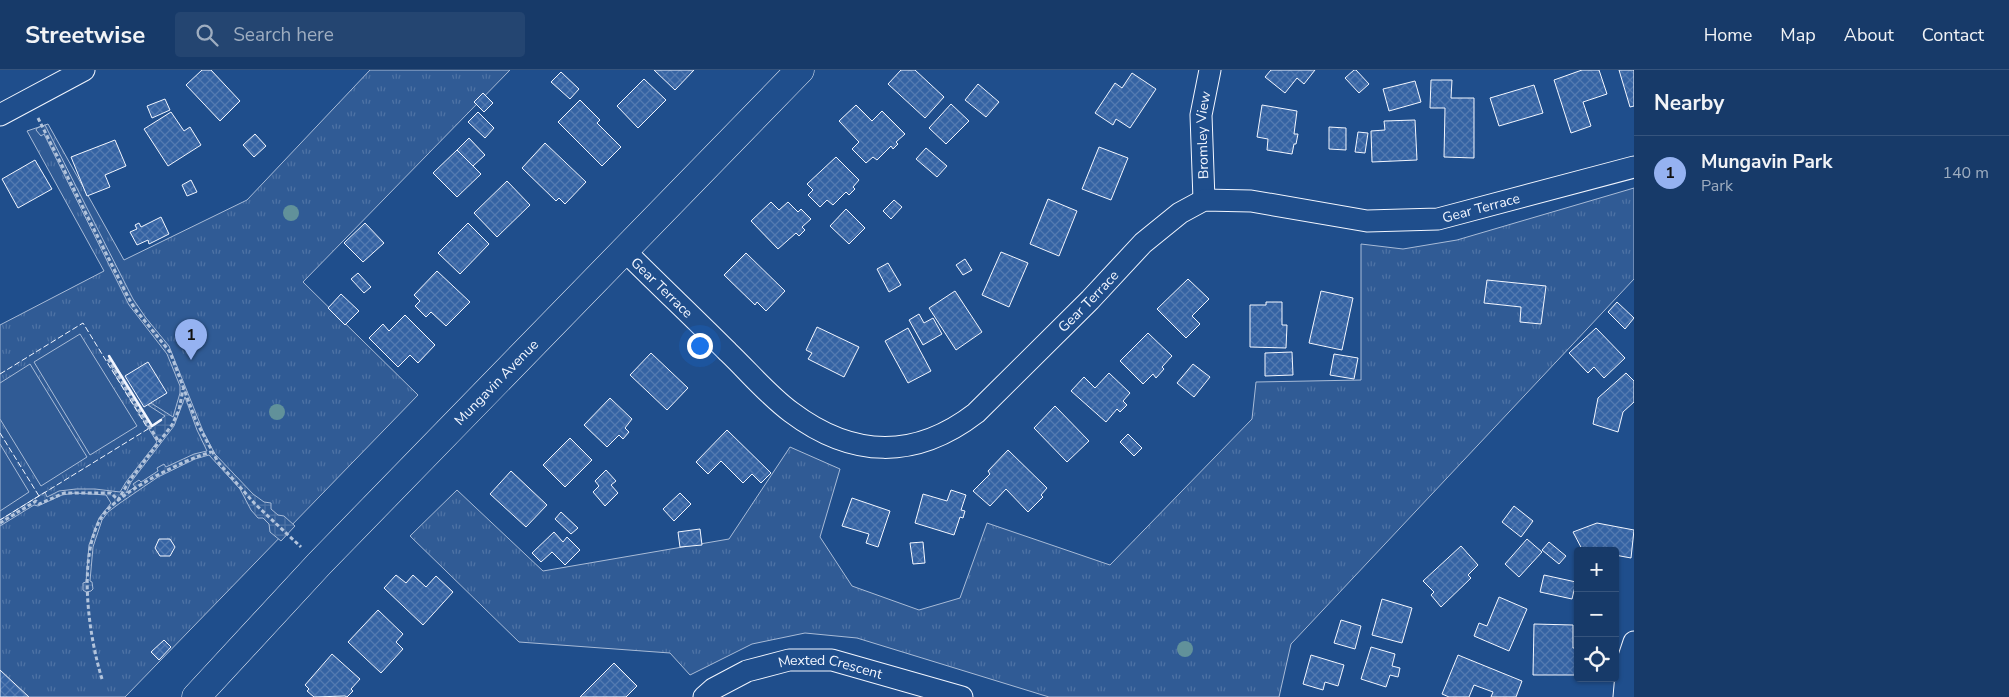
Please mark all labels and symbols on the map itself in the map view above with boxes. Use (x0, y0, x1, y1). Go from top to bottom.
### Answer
street label: Bromley View (1192, 89, 1216, 180)
street label: Gear Terrace (1440, 189, 1522, 228)
street label: Gear Terrace (627, 253, 697, 322)
street label: Gear Terrace (1054, 266, 1123, 337)
pin: 1 (175, 319, 207, 360)
your location (687, 333, 713, 359)
street label: Mungavin Avenue (450, 335, 543, 430)
street label: Mexted Crescent (776, 650, 885, 684)

